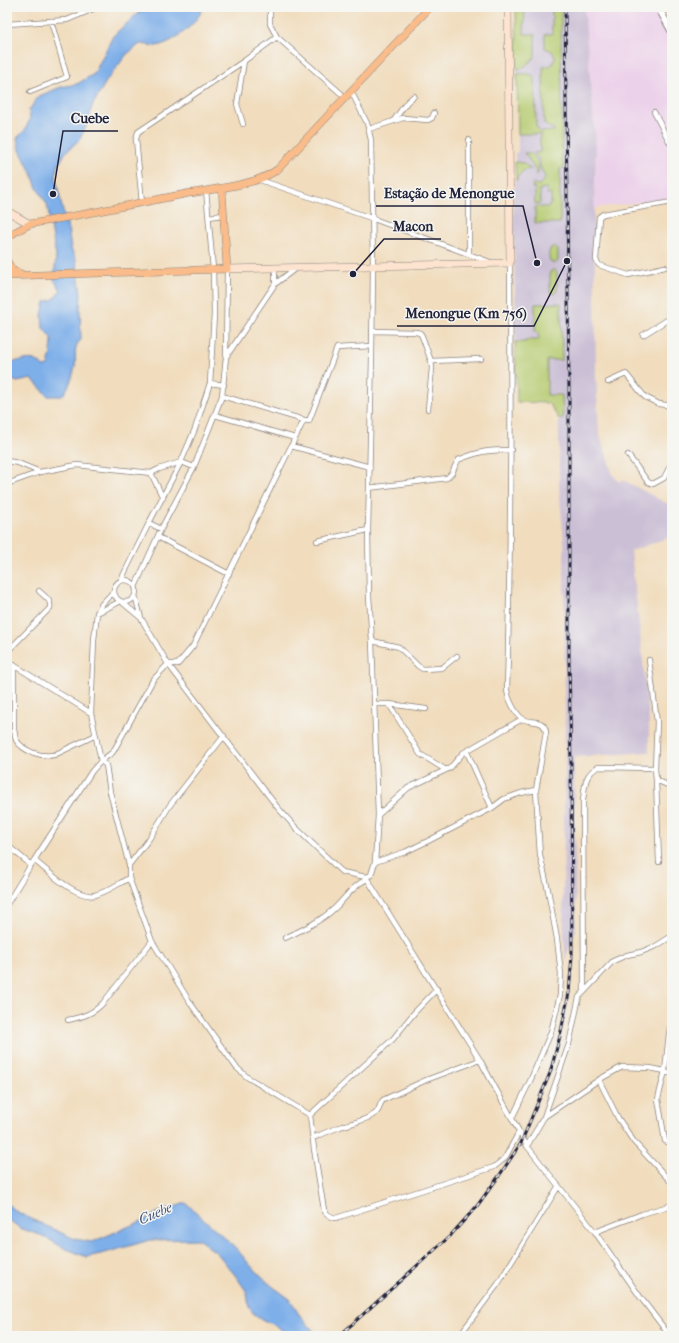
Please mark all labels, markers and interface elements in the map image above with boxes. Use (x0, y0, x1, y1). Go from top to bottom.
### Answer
callout: Cuebe (63, 105, 118, 131)
text: Cuebe (71, 110, 109, 127)
callout: Estação de Menongue (376, 180, 523, 206)
text: Estação de Menongue (384, 185, 514, 203)
callout: Macon (384, 213, 441, 239)
text: Macon (392, 218, 434, 235)
callout: Menongue (Km 756) (397, 300, 534, 326)
text: Menongue (Km 756) (404, 305, 527, 322)
water label: Cuebe (136, 1199, 175, 1228)

